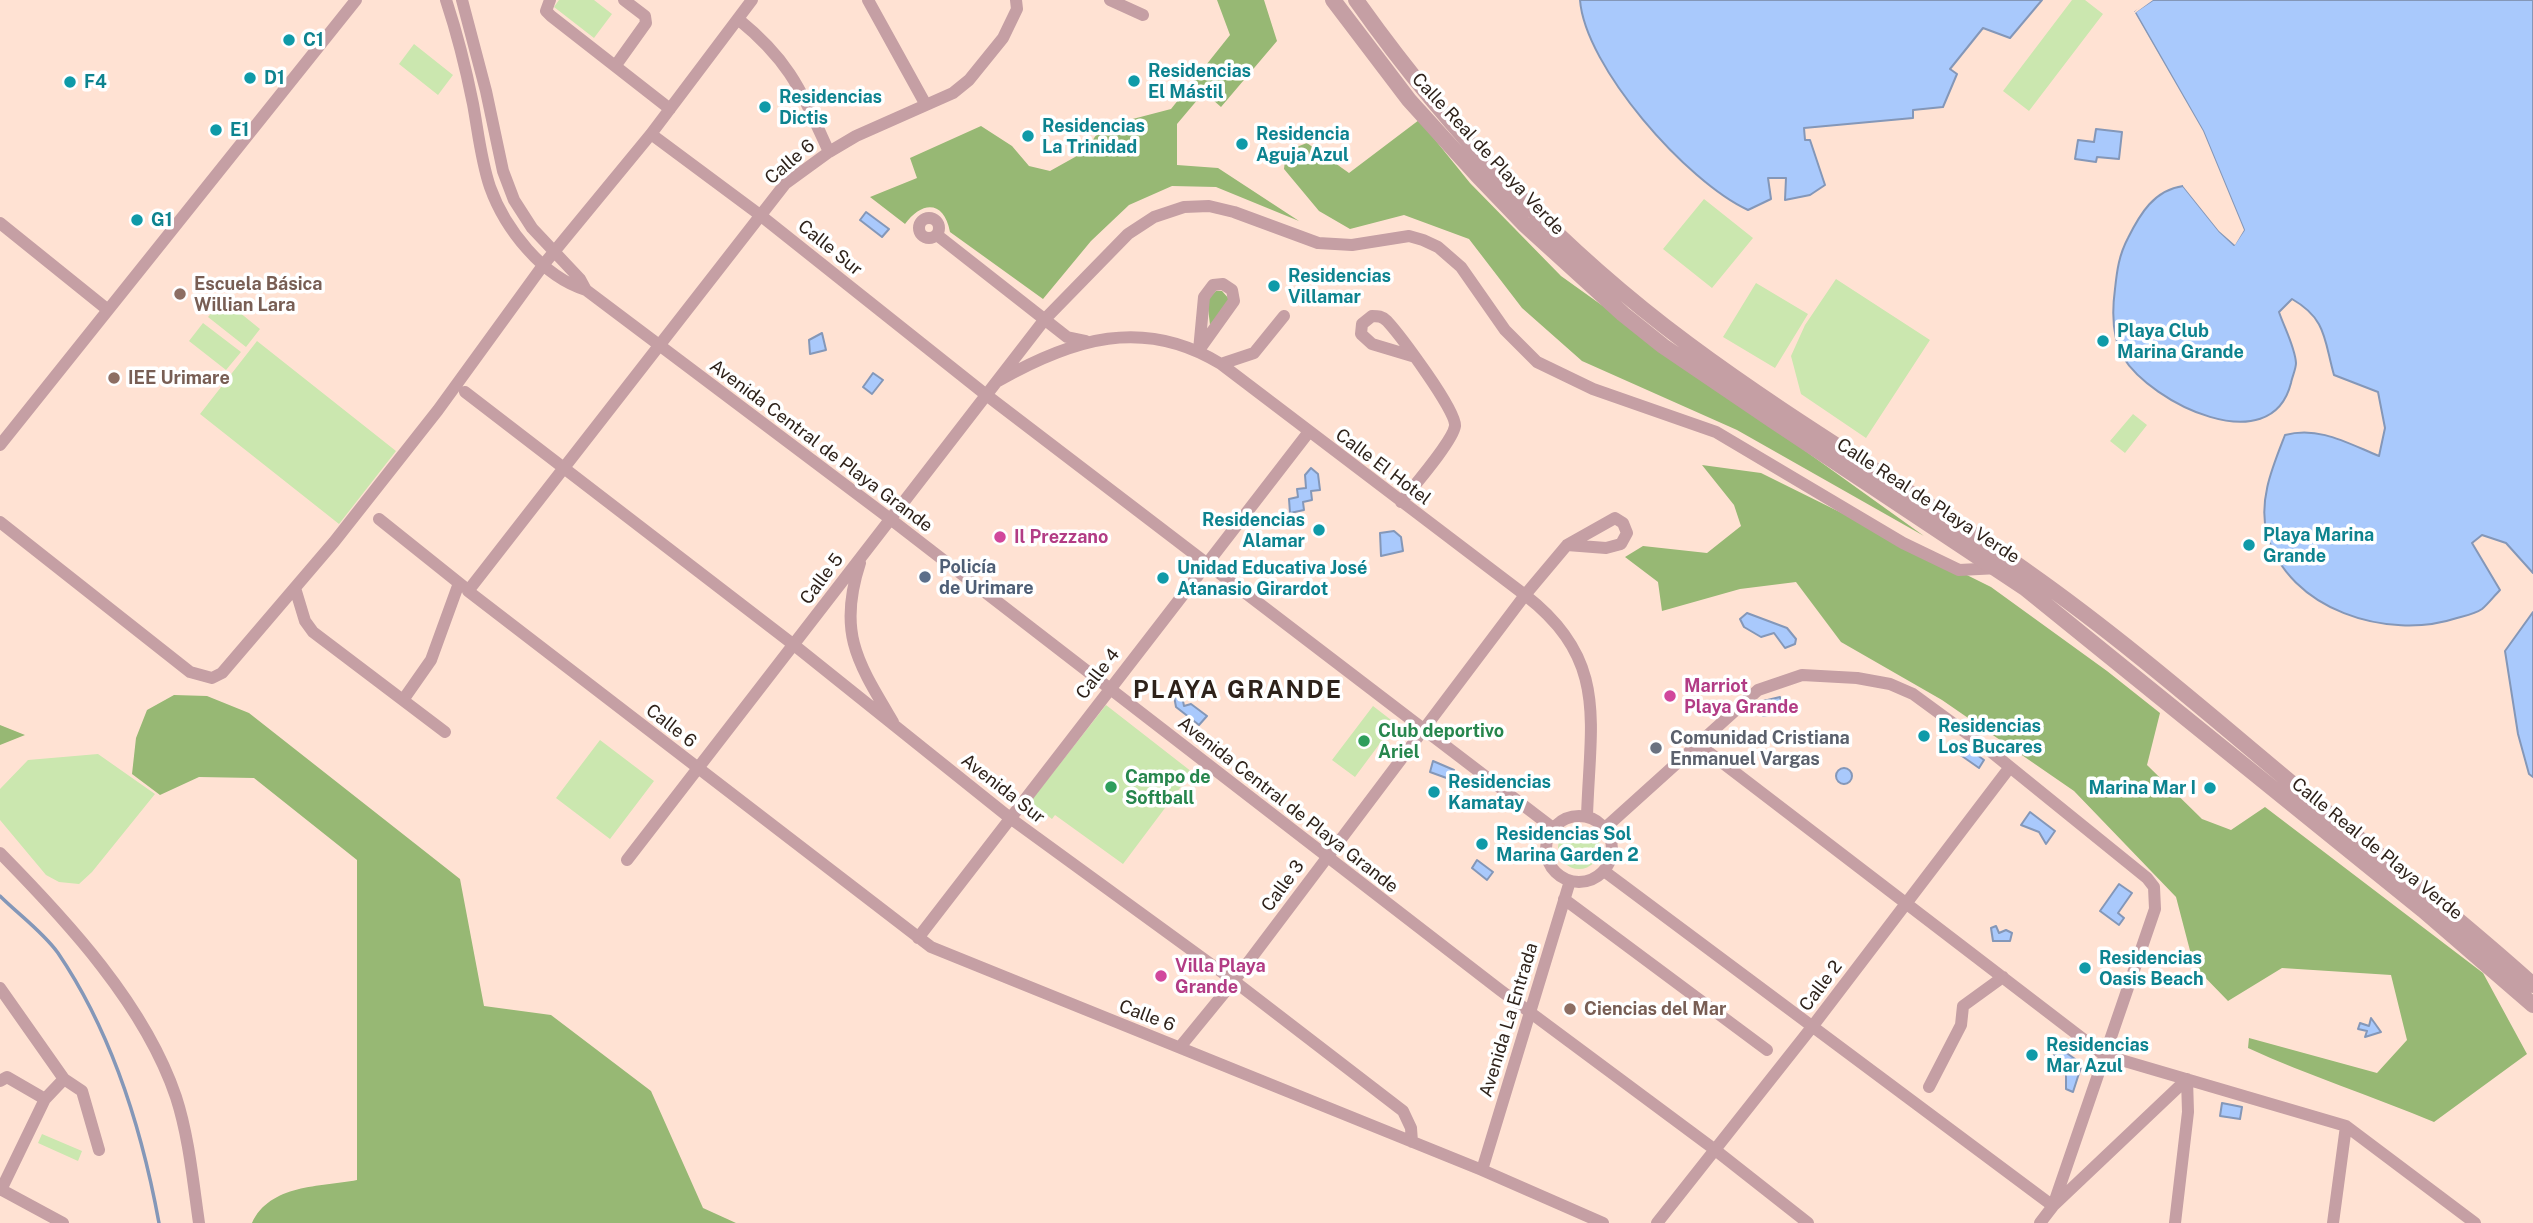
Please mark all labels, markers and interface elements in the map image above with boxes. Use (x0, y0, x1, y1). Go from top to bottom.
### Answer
place label: C1 (303, 29, 324, 51)
marker: C1 (281, 32, 297, 48)
place label: Residencias El Mástil (1148, 60, 1251, 102)
place label: D1 (264, 67, 285, 89)
street label: Calle Real de Playa Verde (1407, 69, 1569, 239)
marker: D1 (242, 70, 258, 86)
place label: F4 (84, 71, 107, 93)
marker: Residencias El Mástil (1126, 73, 1142, 89)
marker: F4 (62, 74, 78, 90)
place label: Residencias Dictis (779, 86, 882, 128)
marker: Residencias Dictis (757, 99, 773, 115)
place label: Residencias La Trinidad (1042, 115, 1145, 158)
place label: E1 (230, 119, 249, 141)
marker: E1 (208, 122, 224, 138)
place label: Residencia Aguja Azul (1256, 123, 1350, 166)
marker: Residencias La Trinidad (1020, 128, 1036, 144)
street label: Calle 6 (761, 135, 819, 189)
marker: Residencia Aguja Azul (1234, 136, 1250, 152)
place label: G1 (151, 209, 172, 231)
marker: G1 (129, 212, 145, 228)
street label: Calle Sur (793, 215, 867, 281)
place label: Residencias Villamar (1288, 265, 1391, 308)
place label: Escuela Básica Willian Lara (194, 273, 322, 316)
marker: Residencias Villamar (1266, 278, 1282, 294)
marker: Escuela Básica Willian Lara (172, 286, 188, 302)
place label: Playa Club Marina Grande (2117, 320, 2244, 362)
marker: Playa Club Marina Grande (2095, 333, 2111, 349)
street label: Avenida Central de Playa Grande (705, 355, 937, 537)
place label: IEE Urimare (128, 367, 230, 389)
marker: IEE Urimare (106, 370, 122, 386)
street label: Calle El Hotel (1331, 424, 1435, 510)
street label: Calle Real de Playa Verde (1833, 434, 2023, 568)
place label: Residencias Alamar (1202, 509, 1305, 552)
marker: Residencias Alamar (1311, 522, 1327, 538)
place label: Playa Marina Grande (2263, 524, 2374, 566)
place label: Il Prezzano (1014, 526, 1108, 548)
marker: Il Prezzano (992, 529, 1008, 545)
marker: Playa Marina Grande (2241, 537, 2257, 553)
street label: Calle 5 (796, 549, 848, 609)
place label: Policía de Urimare (939, 556, 1034, 598)
place label: Unidad Educativa José Atanasio Girardot (1177, 557, 1367, 600)
marker: Policía de Urimare (917, 569, 933, 585)
marker: Unidad Educativa José Atanasio Girardot (1155, 570, 1171, 586)
street label: Calle 4 (1072, 644, 1124, 704)
place label: Marriot Playa Grande (1684, 675, 1799, 718)
district label: PLAYA GRANDE (1135, 677, 1341, 705)
marker: Marriot Playa Grande (1662, 688, 1678, 704)
street label: Calle 6 (641, 700, 701, 752)
street label: Avenida Central de Playa Grande (1174, 712, 1402, 898)
place label: Residencias Los Bucares (1938, 715, 2042, 758)
place label: Club deportivo Ariel (1378, 720, 1504, 762)
place label: Comunidad Cristiana Enmanuel Vargas (1670, 727, 1850, 770)
marker: Residencias Los Bucares (1916, 728, 1932, 744)
marker: Club deportivo Ariel (1356, 733, 1372, 749)
marker: Comunidad Cristiana Enmanuel Vargas (1648, 740, 1664, 756)
street label: Avenida Sur (957, 750, 1049, 828)
place label: Campo de Softball (1125, 766, 1211, 808)
place label: Residencias Kamatay (1448, 771, 1551, 814)
street label: Calle Real de Playa Verde (2287, 773, 2467, 925)
place label: Marina Mar I (2088, 777, 2196, 799)
marker: Campo de Softball (1103, 779, 1119, 795)
marker: Marina Mar I (2202, 780, 2218, 796)
marker: Residencias Kamatay (1426, 784, 1442, 800)
place label: Residencias Sol Marina Garden 2 (1496, 823, 1639, 866)
marker: Residencias Sol Marina Garden 2 (1474, 836, 1490, 852)
street label: Calle 3 (1257, 856, 1309, 916)
street label: Avenida La Entrada (1475, 940, 1543, 1100)
place label: Residencias Oasis Beach (2099, 947, 2204, 990)
place label: Villa Playa Grande (1175, 955, 1266, 998)
street label: Calle 2 (1795, 956, 1847, 1016)
marker: Residencias Oasis Beach (2077, 960, 2093, 976)
marker: Villa Playa Grande (1153, 968, 1169, 984)
street label: Calle 6 (1116, 995, 1178, 1037)
place label: Ciencias del Mar (1584, 998, 1726, 1020)
marker: Ciencias del Mar (1562, 1001, 1578, 1017)
place label: Residencias Mar Azul (2046, 1034, 2149, 1076)
marker: Residencias Mar Azul (2024, 1047, 2040, 1063)

